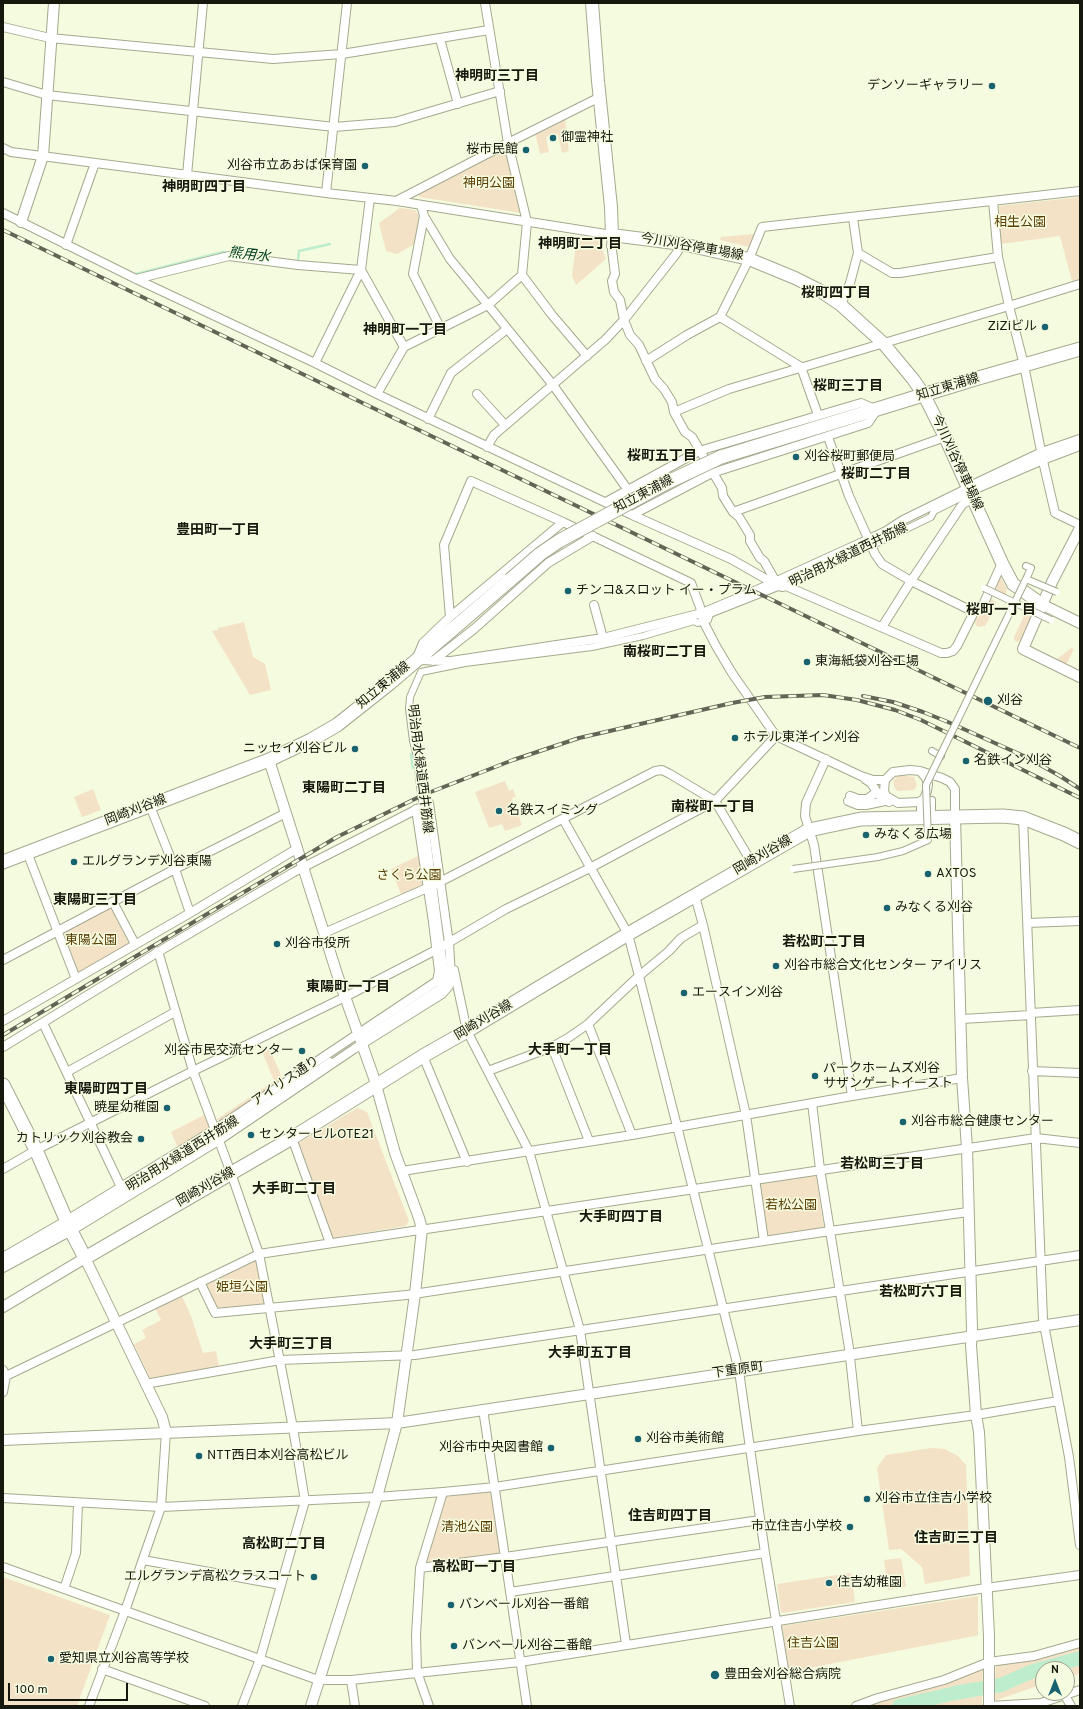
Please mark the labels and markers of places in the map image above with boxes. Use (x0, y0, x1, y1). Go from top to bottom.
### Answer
place label: デンソーギャラリー (867, 78, 984, 94)
marker: デンソーギャラリー (987, 81, 997, 91)
place label: 御霊神社 (561, 130, 613, 146)
marker: 御霊神社 (548, 133, 558, 143)
place label: 桜市民館 (466, 142, 518, 158)
marker: 桜市民館 (521, 145, 531, 155)
place label: 刈谷市立あおば保育園 (227, 158, 357, 174)
marker: 刈谷市立あおば保育園 (360, 161, 370, 171)
place label: ZiZiビル (987, 319, 1037, 335)
marker: ZiZiビル (1040, 322, 1050, 332)
place label: 刈谷桜町郵便局 (804, 449, 895, 465)
marker: 刈谷桜町郵便局 (791, 452, 801, 462)
place label: チンコ&スロット イー・プラム (576, 583, 757, 599)
marker: チンコ&スロット イー・プラム (563, 586, 573, 596)
place label: 東海紙袋刈谷工場 (815, 654, 919, 670)
marker: 東海紙袋刈谷工場 (802, 657, 812, 667)
place label: 刈谷 (997, 693, 1023, 709)
marker: 刈谷 (982, 695, 994, 707)
place label: ホテル東洋イン刈谷 (743, 730, 860, 746)
marker: ホテル東洋イン刈谷 (730, 733, 740, 743)
place label: ニッセイ刈谷ビル (243, 741, 347, 757)
marker: ニッセイ刈谷ビル (350, 744, 360, 754)
place label: 名鉄イン刈谷 (974, 753, 1052, 769)
marker: 名鉄イン刈谷 (961, 756, 971, 766)
place label: 名鉄スイミング (507, 803, 598, 819)
marker: 名鉄スイミング (494, 806, 504, 816)
place label: みなくる広場 (874, 827, 952, 843)
marker: みなくる広場 (861, 830, 871, 840)
place label: エルグランデ刈谷東陽 (82, 854, 212, 870)
marker: エルグランデ刈谷東陽 (69, 857, 79, 867)
place label: AXTOS (936, 866, 977, 882)
marker: AXTOS (923, 869, 933, 879)
place label: みなくる刈谷 (895, 900, 973, 916)
marker: みなくる刈谷 (882, 903, 892, 913)
place label: 刈谷市役所 (285, 936, 350, 952)
marker: 刈谷市役所 (272, 939, 282, 949)
place label: 刈谷市総合文化センター アイリス (784, 958, 982, 974)
marker: 刈谷市総合文化センター アイリス (771, 961, 781, 971)
place label: エースイン刈谷 (692, 985, 783, 1001)
marker: エースイン刈谷 (679, 988, 689, 998)
place label: 刈谷市民交流センター (164, 1043, 294, 1059)
marker: 刈谷市民交流センター (297, 1046, 307, 1056)
place label: パークホームズ刈谷 サザンゲートイースト (823, 1061, 953, 1092)
marker: パークホームズ刈谷 サザンゲートイースト (810, 1071, 820, 1081)
place label: 暁星幼稚園 (94, 1100, 159, 1116)
marker: 暁星幼稚園 (162, 1103, 172, 1113)
place label: 刈谷市総合健康センター (911, 1114, 1054, 1130)
marker: 刈谷市総合健康センター (898, 1117, 908, 1127)
place label: センターヒルOTE21 (259, 1127, 374, 1143)
marker: センターヒルOTE21 (246, 1130, 256, 1140)
place label: カトリック刈谷教会 (16, 1131, 133, 1147)
marker: カトリック刈谷教会 (136, 1134, 146, 1144)
place label: 刈谷市美術館 (646, 1431, 724, 1447)
marker: 刈谷市美術館 (633, 1434, 643, 1444)
place label: 刈谷市中央図書館 (439, 1440, 543, 1456)
marker: 刈谷市中央図書館 (546, 1443, 556, 1453)
place label: NTT西日本刈谷高松ビル (207, 1448, 348, 1464)
marker: NTT西日本刈谷高松ビル (194, 1451, 204, 1461)
place label: 刈谷市立住吉小学校 (875, 1491, 992, 1507)
marker: 刈谷市立住吉小学校 (862, 1494, 872, 1504)
place label: 市立住吉小学校 (751, 1519, 842, 1535)
marker: 市立住吉小学校 (845, 1522, 855, 1532)
place label: エルグランデ高松クラスコート (124, 1569, 306, 1585)
marker: エルグランデ高松クラスコート (309, 1572, 319, 1582)
place label: 住吉幼稚園 (837, 1575, 902, 1591)
marker: 住吉幼稚園 (824, 1578, 834, 1588)
place label: バンベール刈谷一番館 (459, 1597, 589, 1613)
marker: バンベール刈谷一番館 (446, 1600, 456, 1610)
place label: バンベール刈谷二番館 (462, 1638, 592, 1654)
marker: バンベール刈谷二番館 (449, 1641, 459, 1651)
place label: 愛知県立刈谷高等学校 (59, 1651, 189, 1667)
marker: 愛知県立刈谷高等学校 (46, 1654, 56, 1664)
place label: 豊田会刈谷総合病院 (724, 1667, 841, 1683)
marker: 豊田会刈谷総合病院 (709, 1669, 721, 1681)

